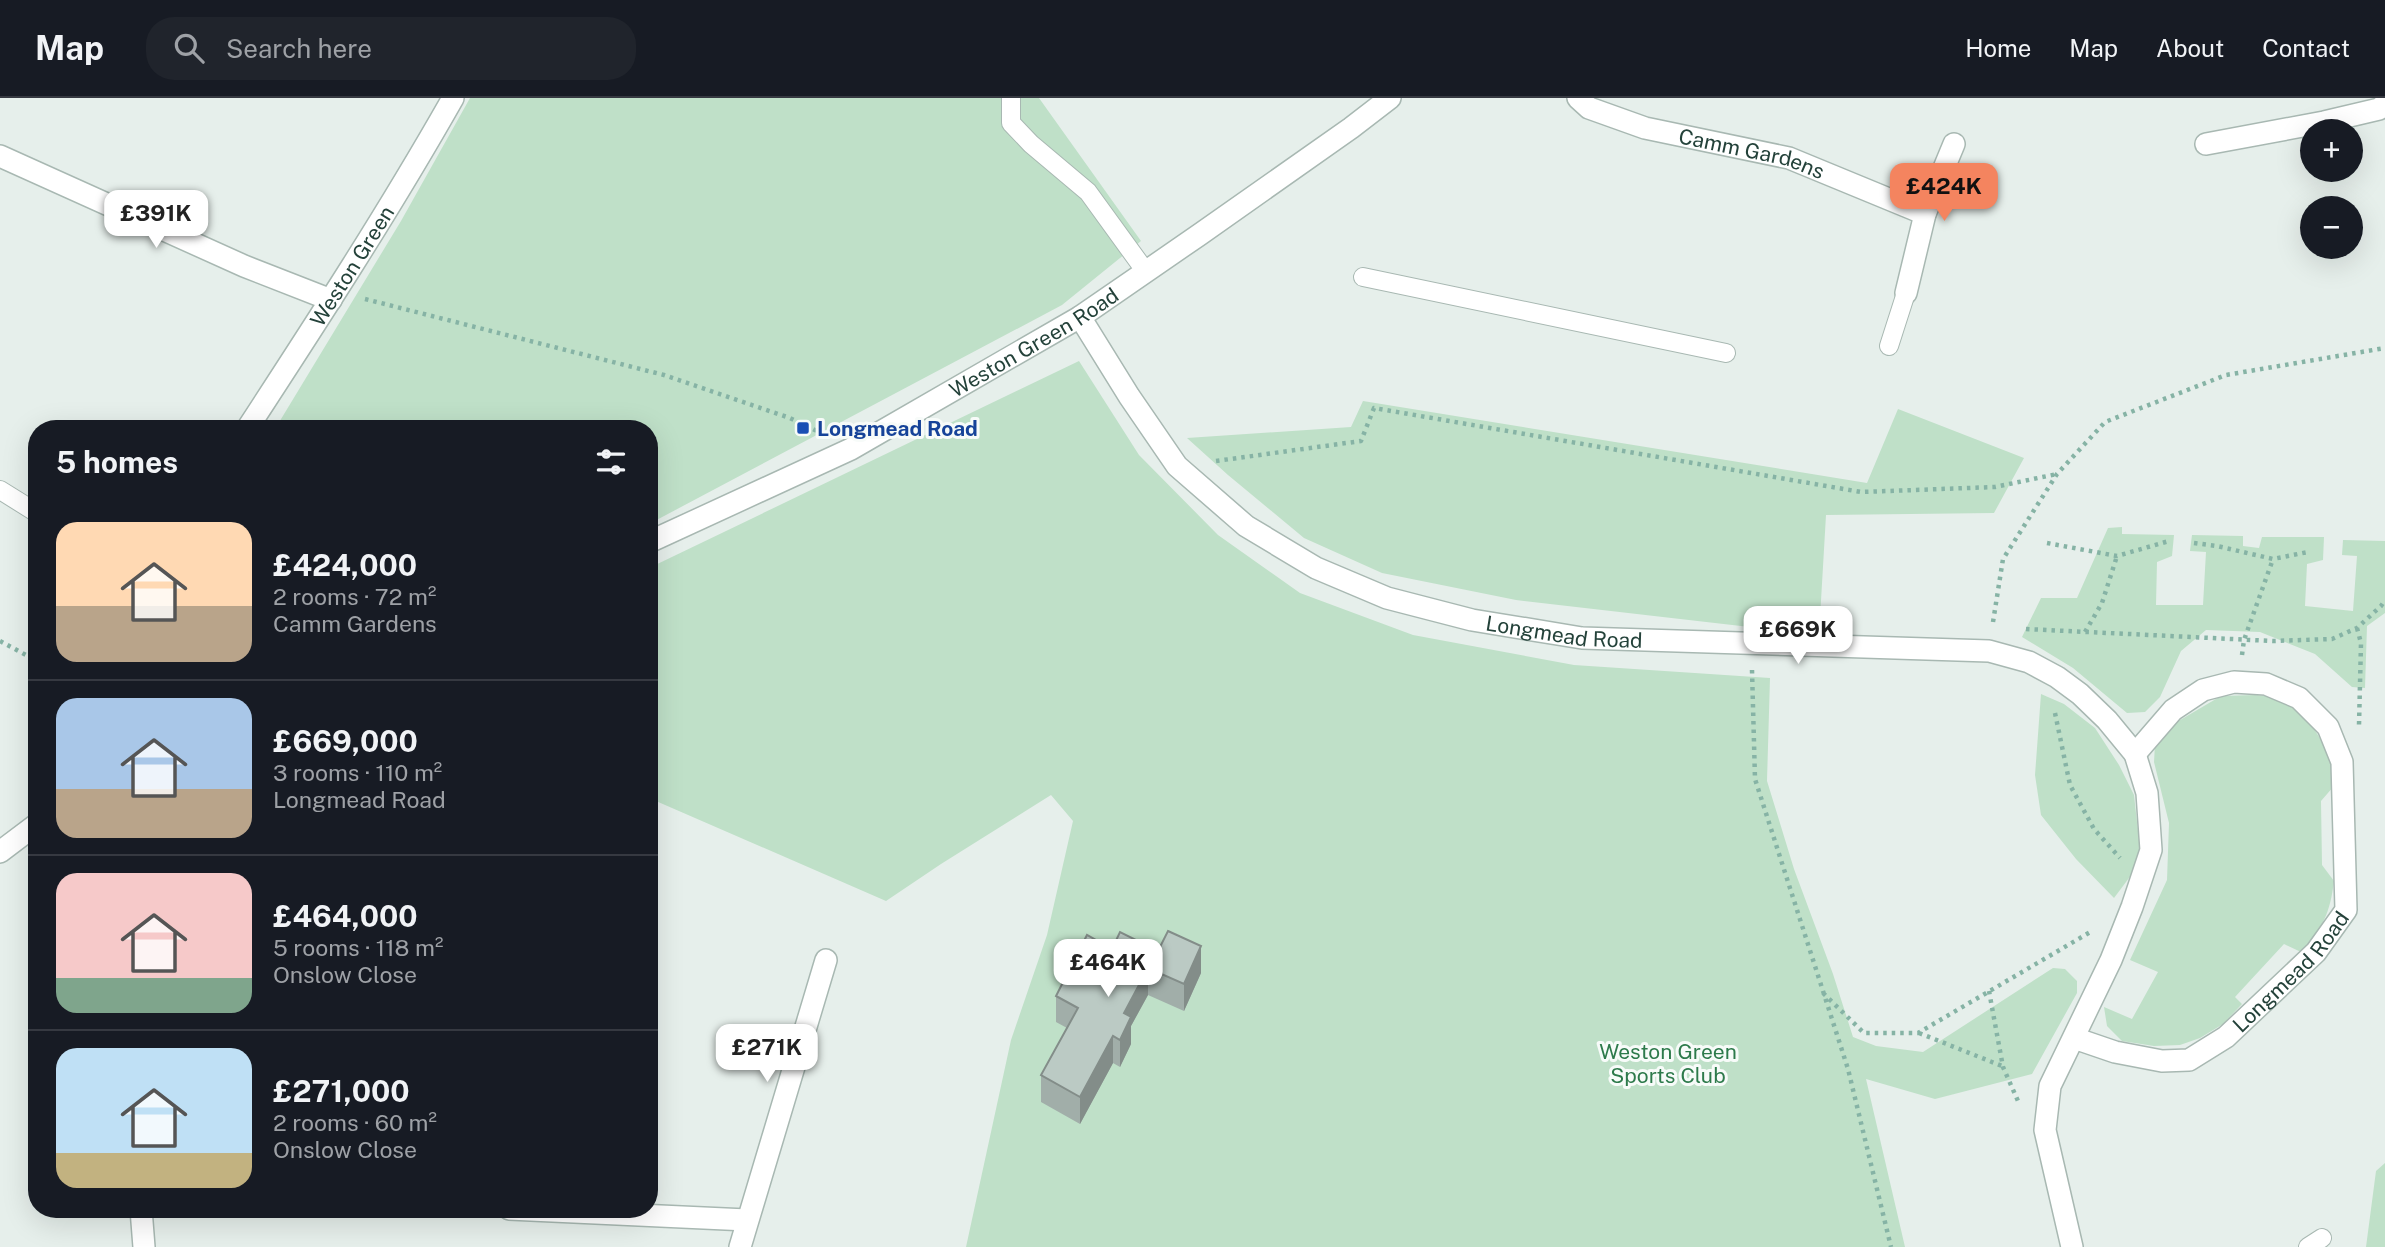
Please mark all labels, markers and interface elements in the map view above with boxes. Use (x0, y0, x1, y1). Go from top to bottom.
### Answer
search box (146, 17, 636, 80)
text: Map (35, 29, 104, 67)
icon: search (170, 29, 208, 67)
text: Search here (226, 33, 372, 64)
text: Home (1965, 34, 2031, 62)
text: Map (2069, 34, 2118, 62)
text: About (2156, 34, 2224, 62)
text: Contact (2262, 34, 2350, 62)
map controls (2300, 119, 2363, 259)
button: + (2300, 119, 2363, 182)
street label: Camm Gardens (1677, 123, 1828, 184)
pin: £424K (1895, 164, 1993, 223)
text: £424K (1906, 172, 1982, 199)
pin: £391K (107, 190, 205, 250)
button: − (2300, 196, 2363, 259)
text: £391K (120, 199, 192, 226)
street label: Weston Green (305, 201, 399, 331)
street label: Weston Green Road (945, 282, 1123, 402)
place label: Longmead Road (817, 416, 978, 441)
marker: Longmead Road (795, 420, 811, 436)
icon: filters (592, 443, 630, 481)
text: 5 homes (56, 444, 178, 480)
text: £424,000 (273, 547, 417, 583)
icon: home (112, 550, 196, 634)
text: 2 rooms · 72 m² (273, 583, 436, 610)
pin: £669K (1749, 606, 1847, 666)
text: Camm Gardens (273, 610, 437, 637)
street label: Longmead Road (1484, 610, 1643, 652)
text: £669K (1760, 615, 1836, 642)
text: £669,000 (273, 723, 418, 759)
icon: home (112, 726, 196, 810)
text: 3 rooms · 110 m² (273, 759, 442, 786)
text: Longmead Road (273, 786, 446, 813)
text: £464,000 (273, 898, 418, 934)
icon: home (112, 901, 196, 985)
street label: Longmead Road (2227, 906, 2354, 1037)
text: 5 rooms · 118 m² (273, 934, 443, 961)
pin: £464K (1059, 940, 1157, 999)
text: £464K (1070, 948, 1146, 975)
text: Onslow Close (273, 961, 417, 988)
pin: £271K (718, 1024, 816, 1084)
text: £271K (732, 1033, 802, 1060)
park label: Weston Green Sports Club (1599, 1039, 1737, 1088)
text: £271,000 (273, 1073, 410, 1109)
icon: home (112, 1076, 196, 1160)
text: 2 rooms · 60 m² (273, 1109, 437, 1136)
text: Onslow Close (273, 1136, 417, 1163)

